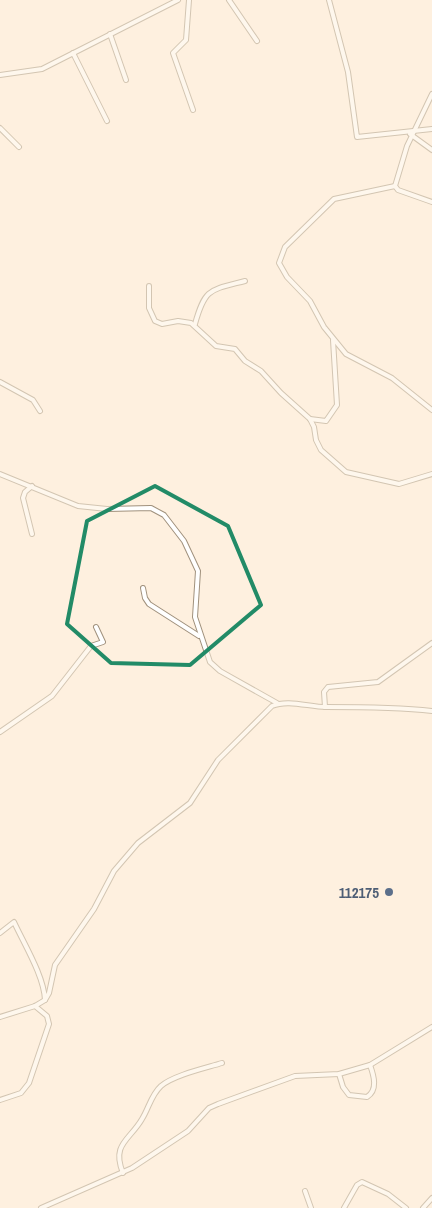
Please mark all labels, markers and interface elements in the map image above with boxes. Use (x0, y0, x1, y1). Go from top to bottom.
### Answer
place label: 112175 (339, 882, 379, 903)
marker: 112175 (383, 886, 395, 898)

